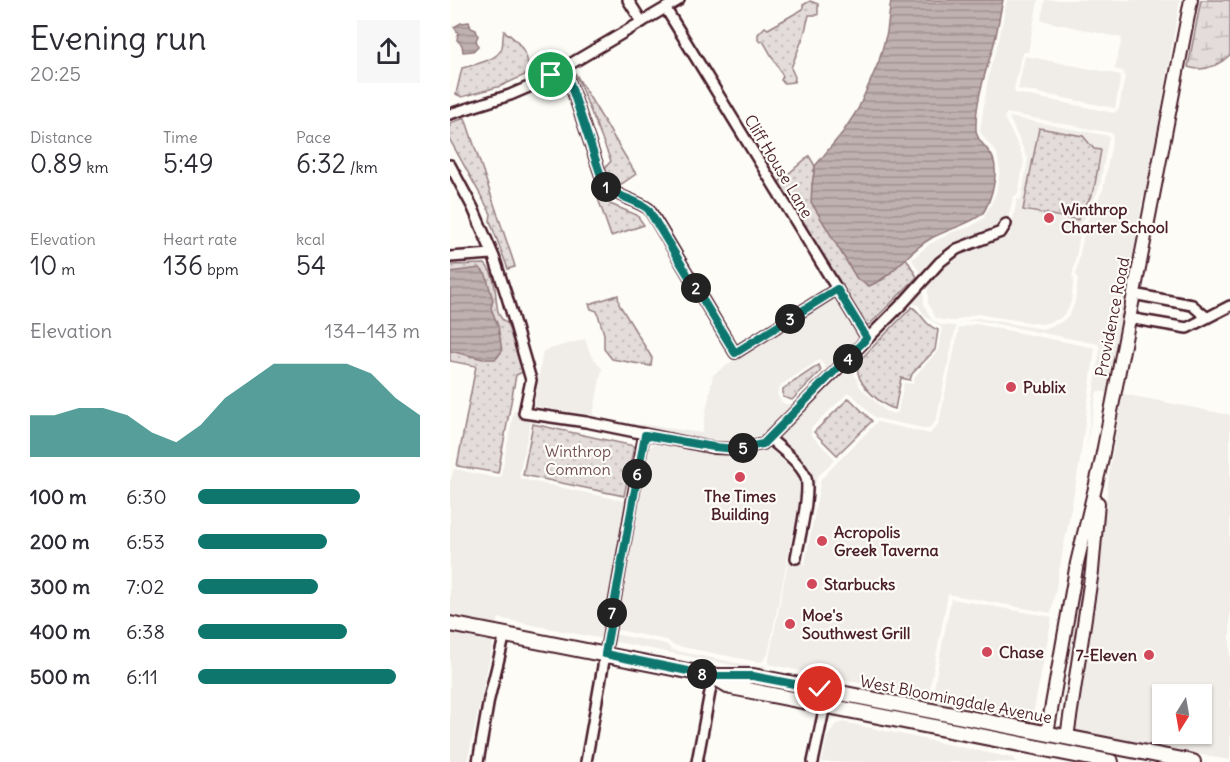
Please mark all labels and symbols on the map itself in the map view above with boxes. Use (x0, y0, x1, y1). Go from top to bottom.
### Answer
pin (525, 49, 576, 100)
street label: Cliff House Lane (740, 111, 818, 221)
pin: 1 (591, 172, 621, 202)
place label: Winthrop Charter School (1061, 199, 1168, 237)
marker: Winthrop Charter School (1042, 211, 1056, 225)
street label: Providence Road (1091, 256, 1133, 378)
pin: 2 (681, 273, 711, 303)
pin: 3 (775, 304, 805, 334)
pin: 4 (833, 344, 863, 374)
place label: Publix (1023, 377, 1066, 397)
marker: Publix (1004, 380, 1018, 394)
pin: 5 (728, 433, 758, 463)
park label: Winthrop Common (545, 441, 611, 479)
pin: 6 (622, 459, 652, 489)
marker: The Times Building (733, 470, 747, 484)
place label: The Times Building (704, 486, 776, 525)
place label: Acropolis Greek Taverna (834, 522, 939, 560)
marker: Acropolis Greek Taverna (815, 534, 829, 548)
place label: Starbucks (824, 574, 895, 594)
marker: Starbucks (805, 577, 819, 591)
pin: 7 (597, 598, 627, 628)
place label: Moe's Southwest Grill (802, 605, 910, 643)
marker: Moe's Southwest Grill (783, 617, 797, 631)
place label: Chase (999, 642, 1044, 662)
marker: Chase (980, 645, 994, 659)
place label: 7-Eleven (1076, 645, 1137, 665)
marker: 7-Eleven (1142, 648, 1156, 662)
pin: 8 (687, 659, 717, 689)
pin (794, 663, 845, 714)
street label: West Bloomingdale Avenue (858, 671, 1054, 727)
north arrow (1152, 684, 1212, 744)

